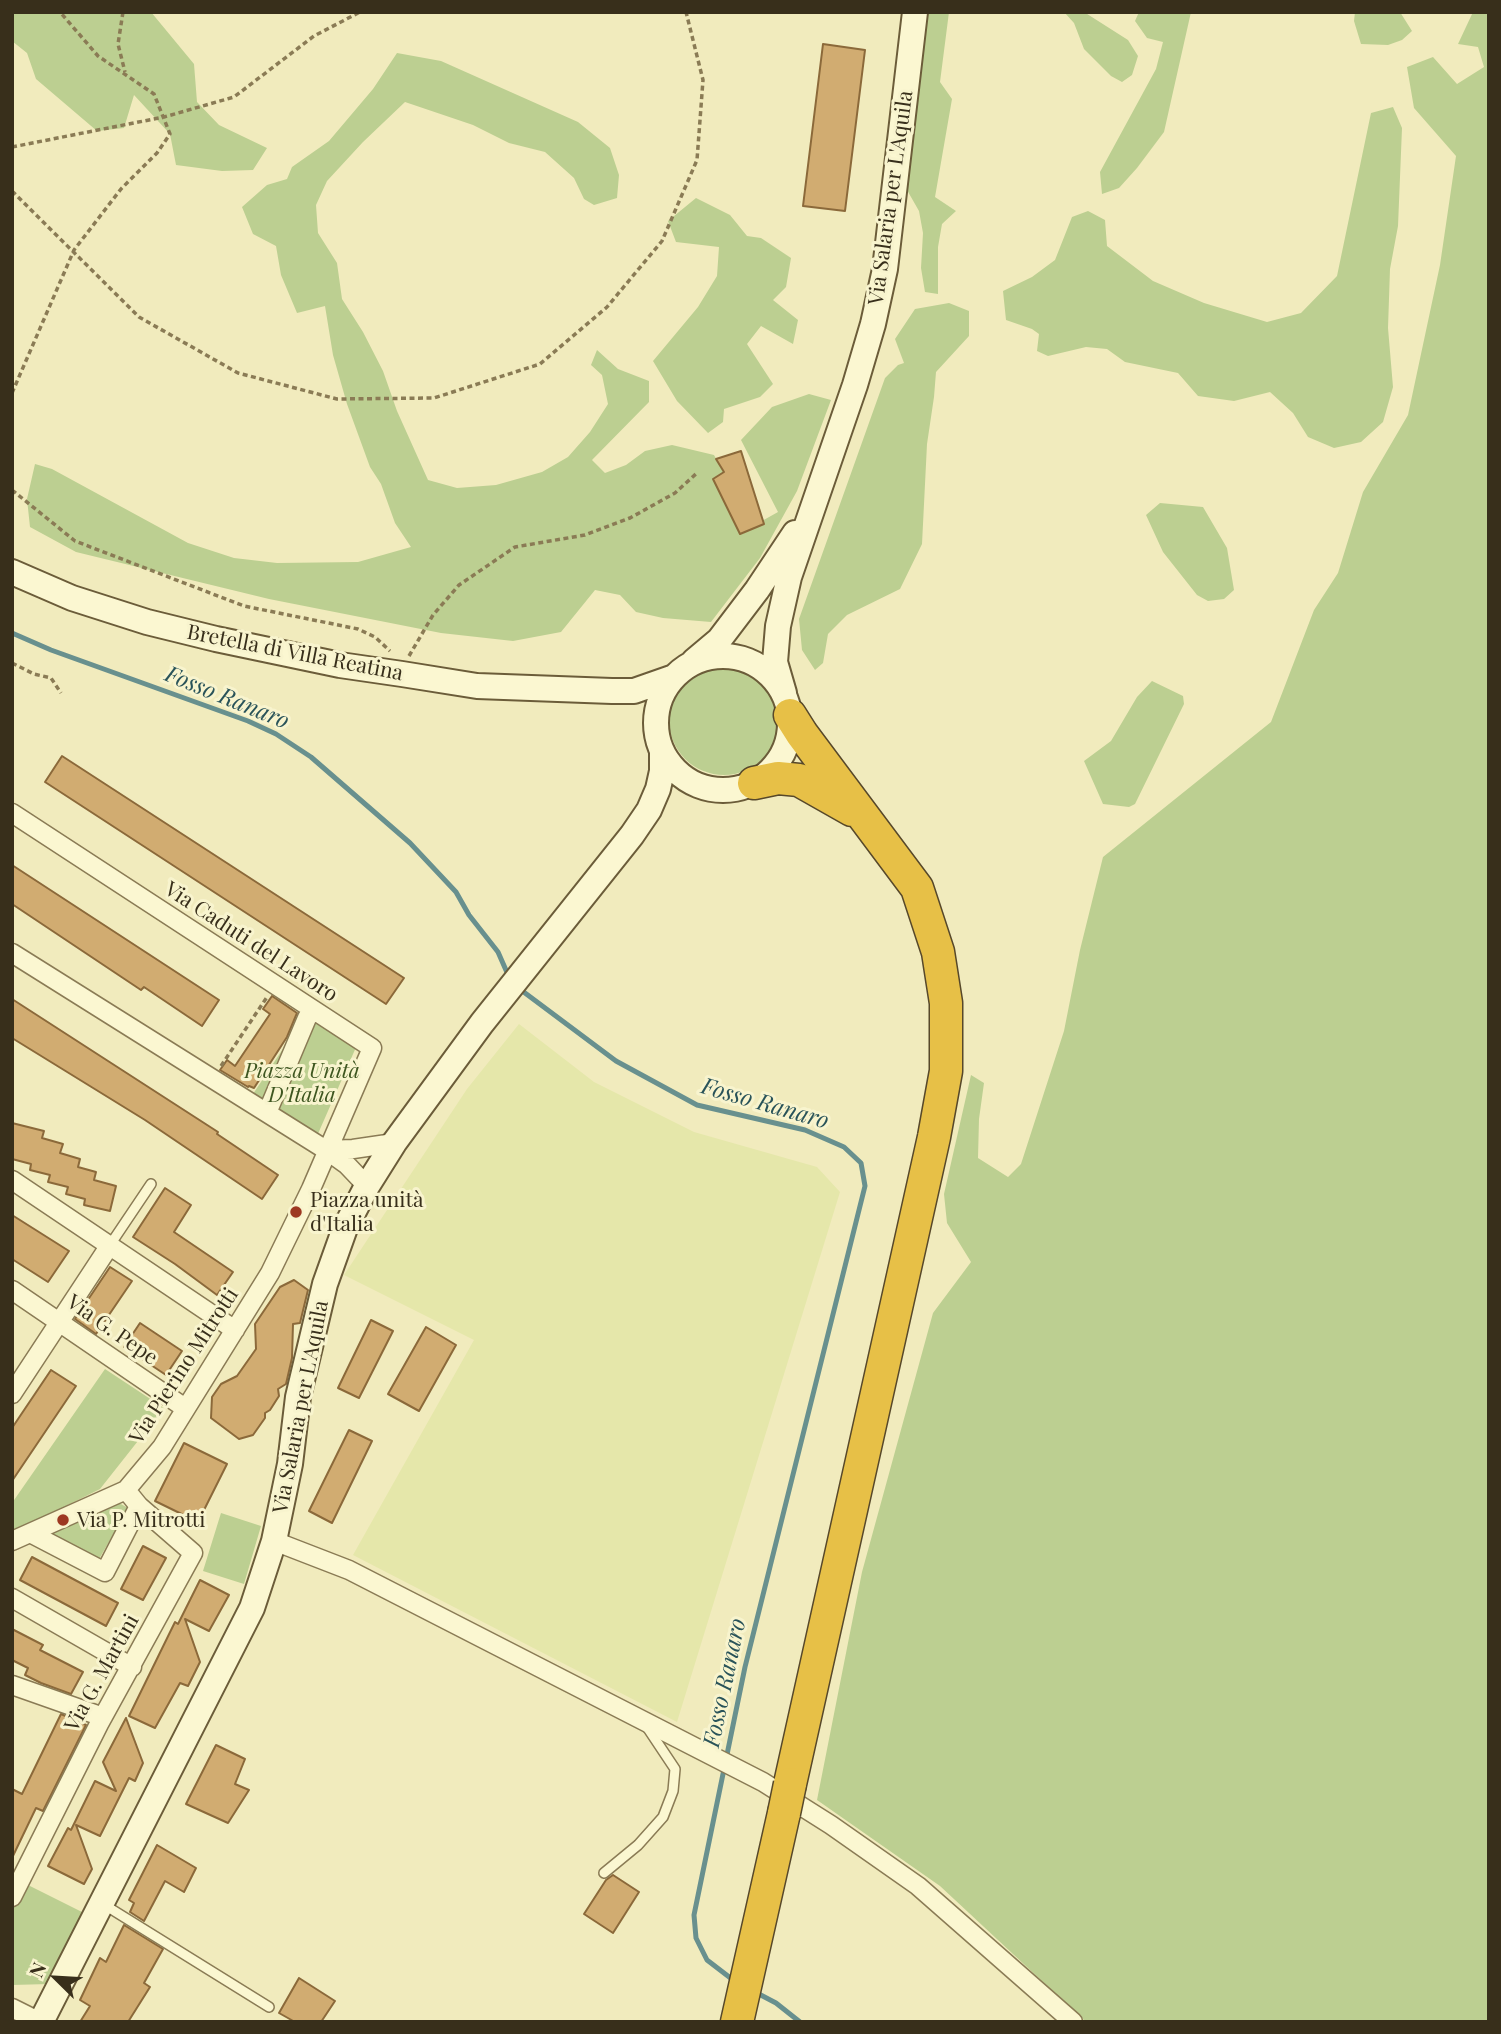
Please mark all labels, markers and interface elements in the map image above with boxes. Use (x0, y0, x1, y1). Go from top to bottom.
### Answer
street label: Via Salaria per L'Aquila (863, 89, 919, 307)
street label: Bretella di Villa Reatina (185, 620, 405, 686)
water label: Fosso Ranaro (161, 661, 293, 735)
street label: Via Caduti del Lavoro (160, 877, 342, 1007)
park label: Piazza Unità D'Italia (244, 1058, 360, 1108)
water label: Fosso Ranaro (698, 1073, 832, 1135)
place label: Piazza unità d'Italia (310, 1187, 423, 1237)
marker: Piazza unità d'Italia (288, 1204, 304, 1220)
street label: Via Pierino Mitrotti (124, 1283, 244, 1449)
street label: Via G. Pepe (62, 1289, 162, 1371)
street label: Via Salaria per L'Aquila (268, 1298, 334, 1516)
place label: Via P. Mitrotti (77, 1507, 205, 1533)
marker: Via P. Mitrotti (55, 1512, 71, 1528)
street label: Via G. Martini (59, 1610, 145, 1736)
water label: Fosso Ranaro (698, 1616, 752, 1750)
north arrow (21, 1943, 91, 2013)
text: N (22, 1958, 51, 1981)

